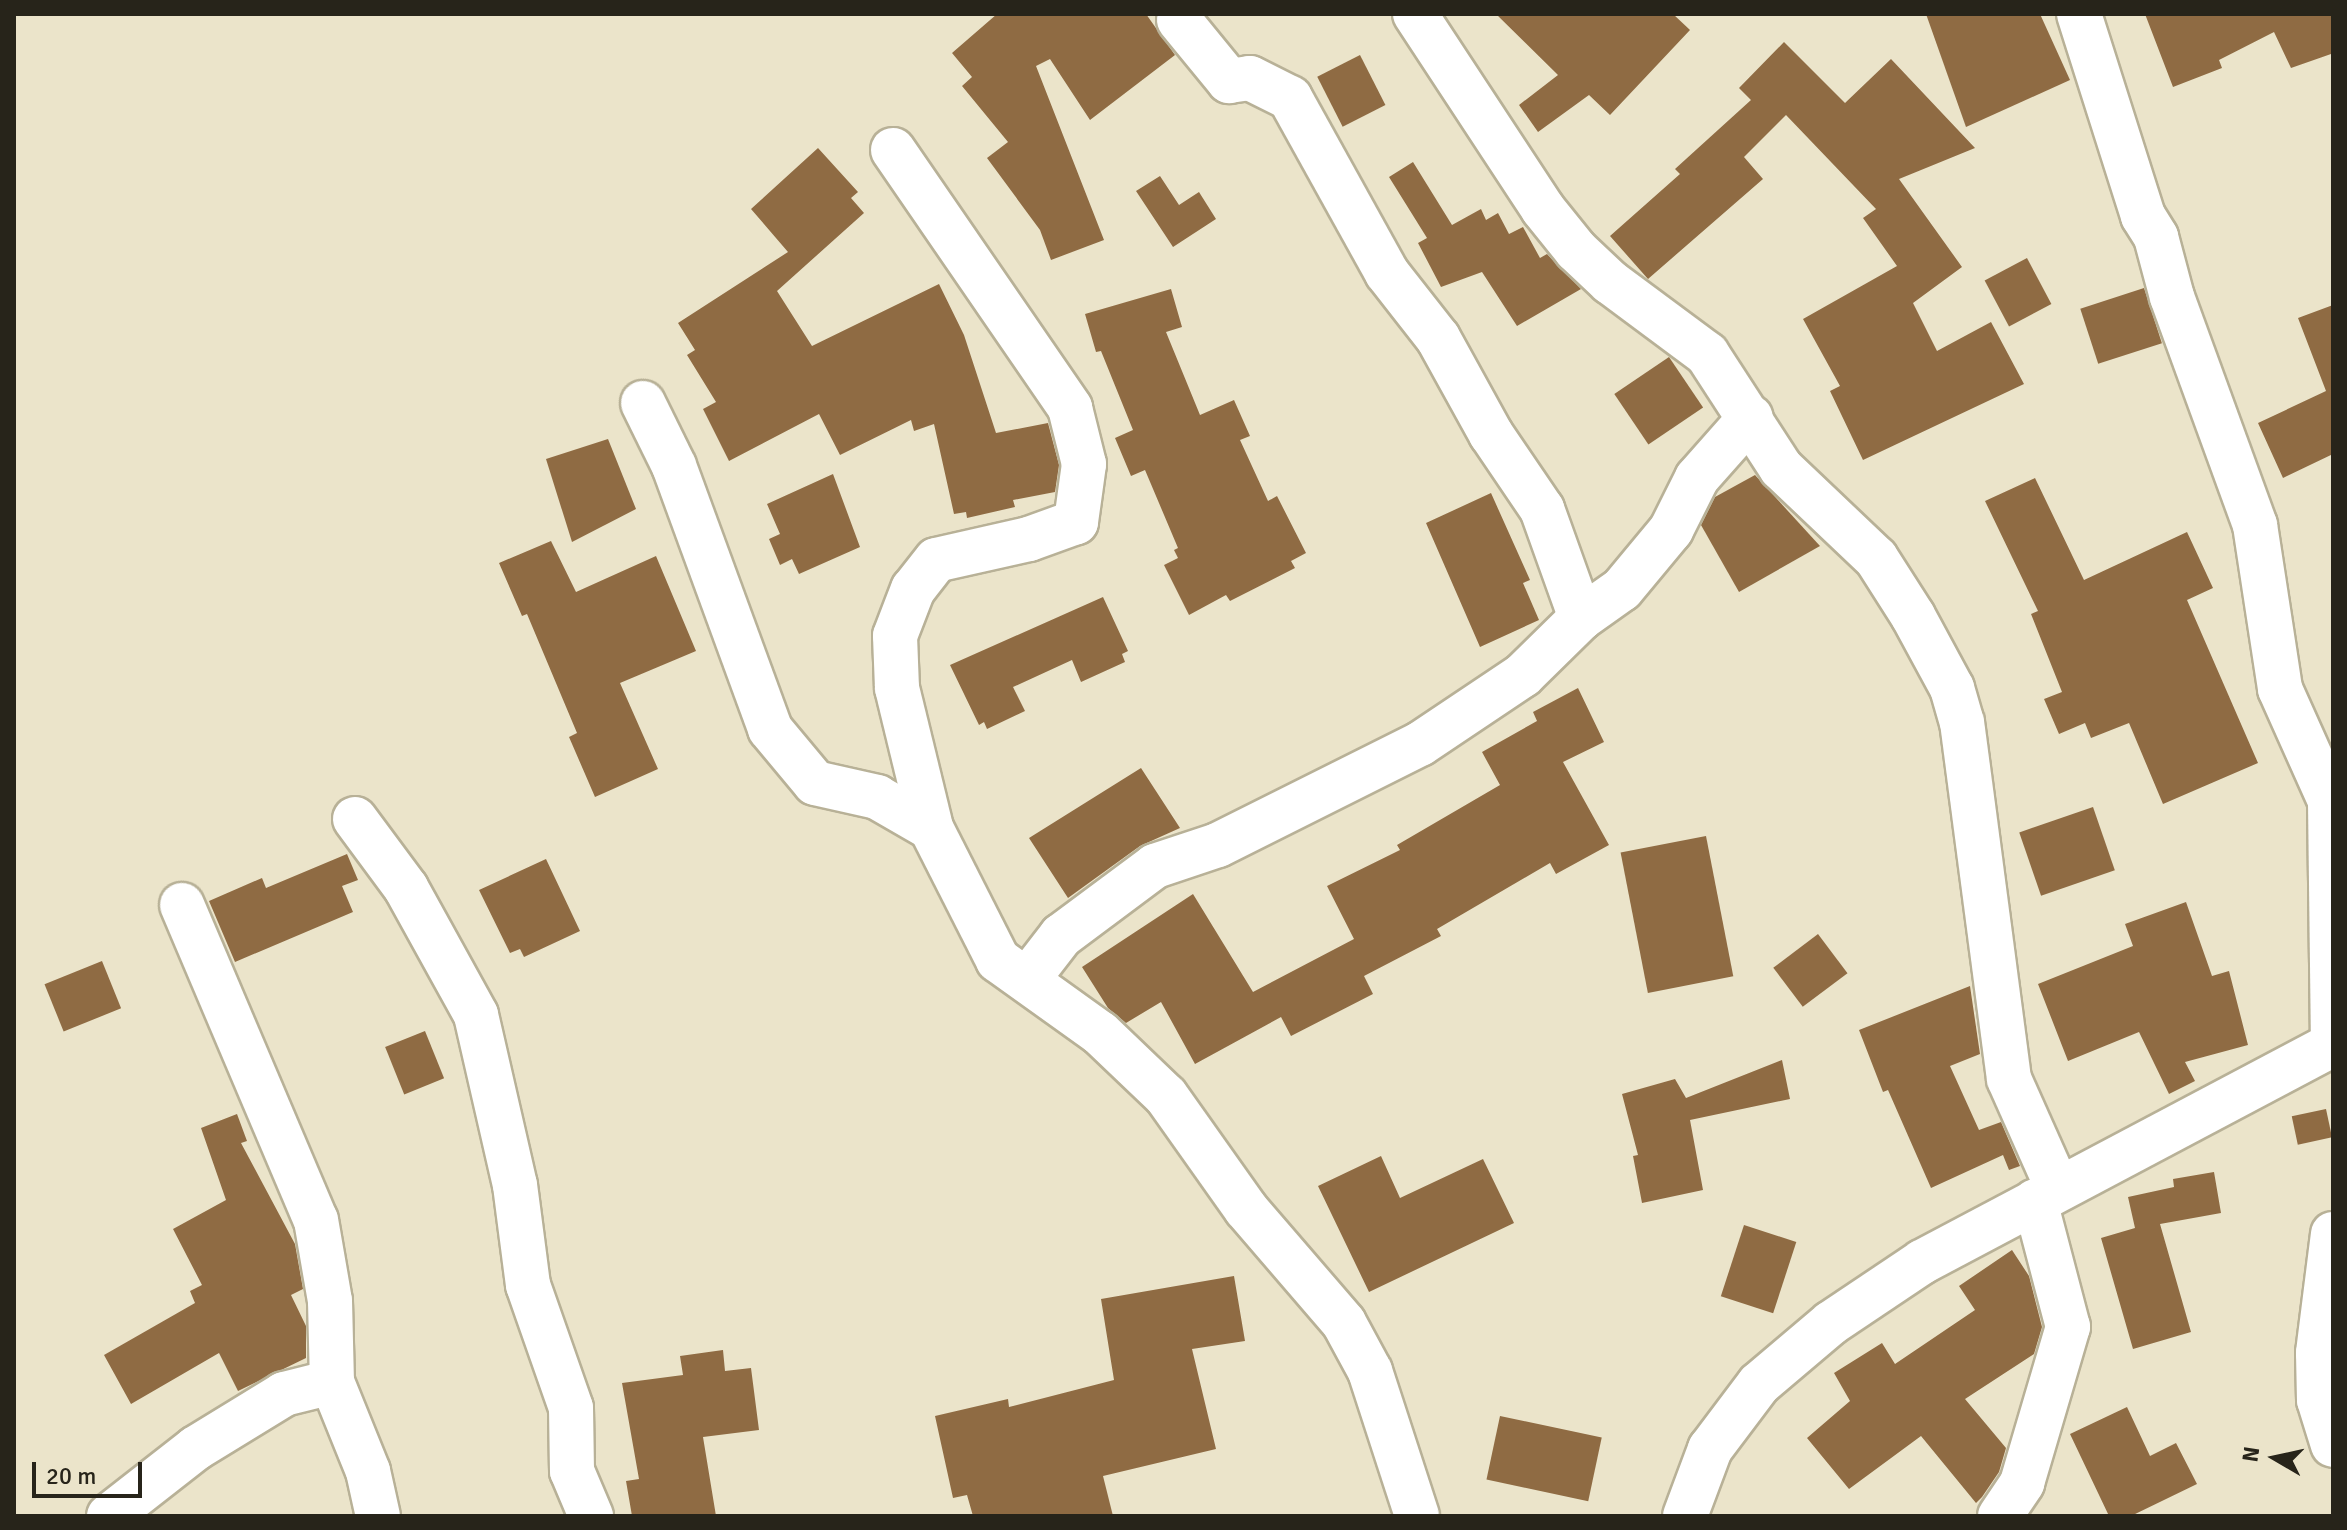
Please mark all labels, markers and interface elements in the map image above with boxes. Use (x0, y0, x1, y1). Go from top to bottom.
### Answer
north arrow (2235, 1418, 2315, 1498)
text: N (2236, 1444, 2265, 1464)
scale bar (36, 1446, 146, 1496)
text: 20 m (46, 1461, 96, 1491)

